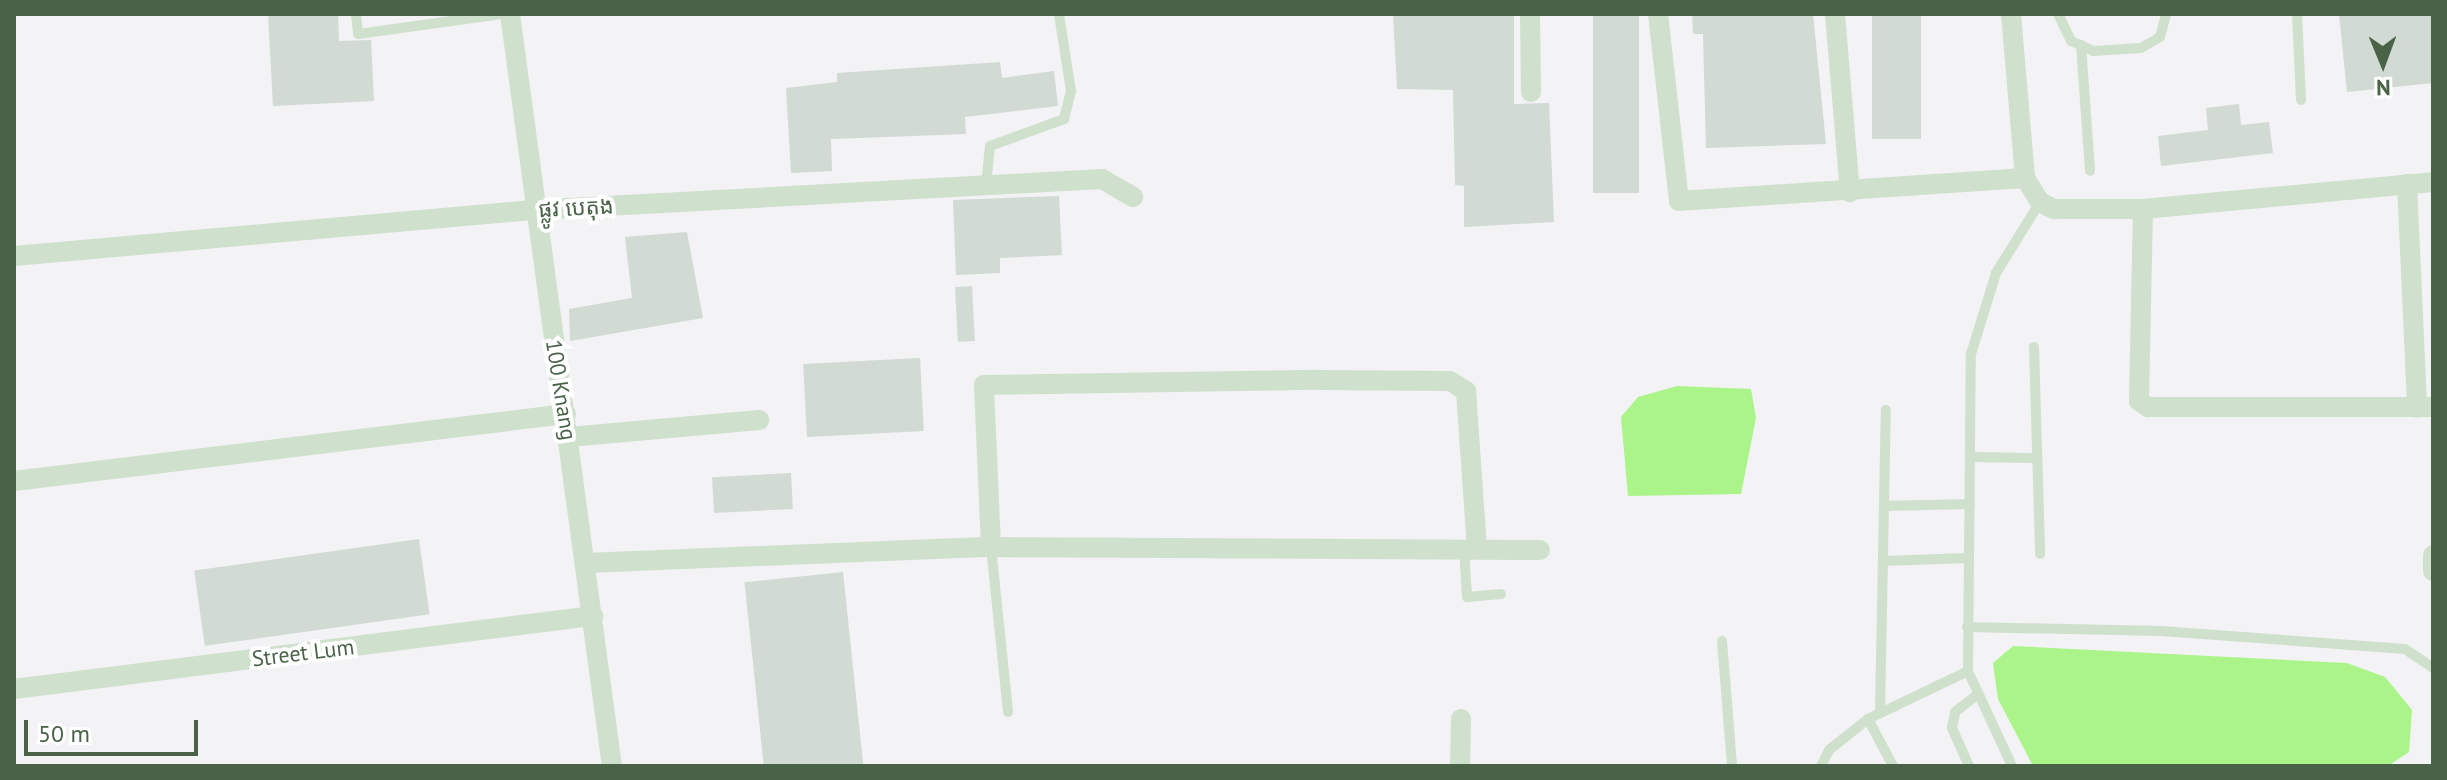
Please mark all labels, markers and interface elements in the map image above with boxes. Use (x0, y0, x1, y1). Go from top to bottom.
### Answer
north arrow (2343, 24, 2423, 104)
text: N (2376, 74, 2391, 102)
street label: ផ្លូវ បេតុង (538, 193, 614, 223)
street label: 100 Knang (540, 338, 582, 442)
street label: Street Lum (250, 634, 356, 672)
scale bar (28, 704, 202, 754)
text: 50 m (38, 718, 90, 749)

